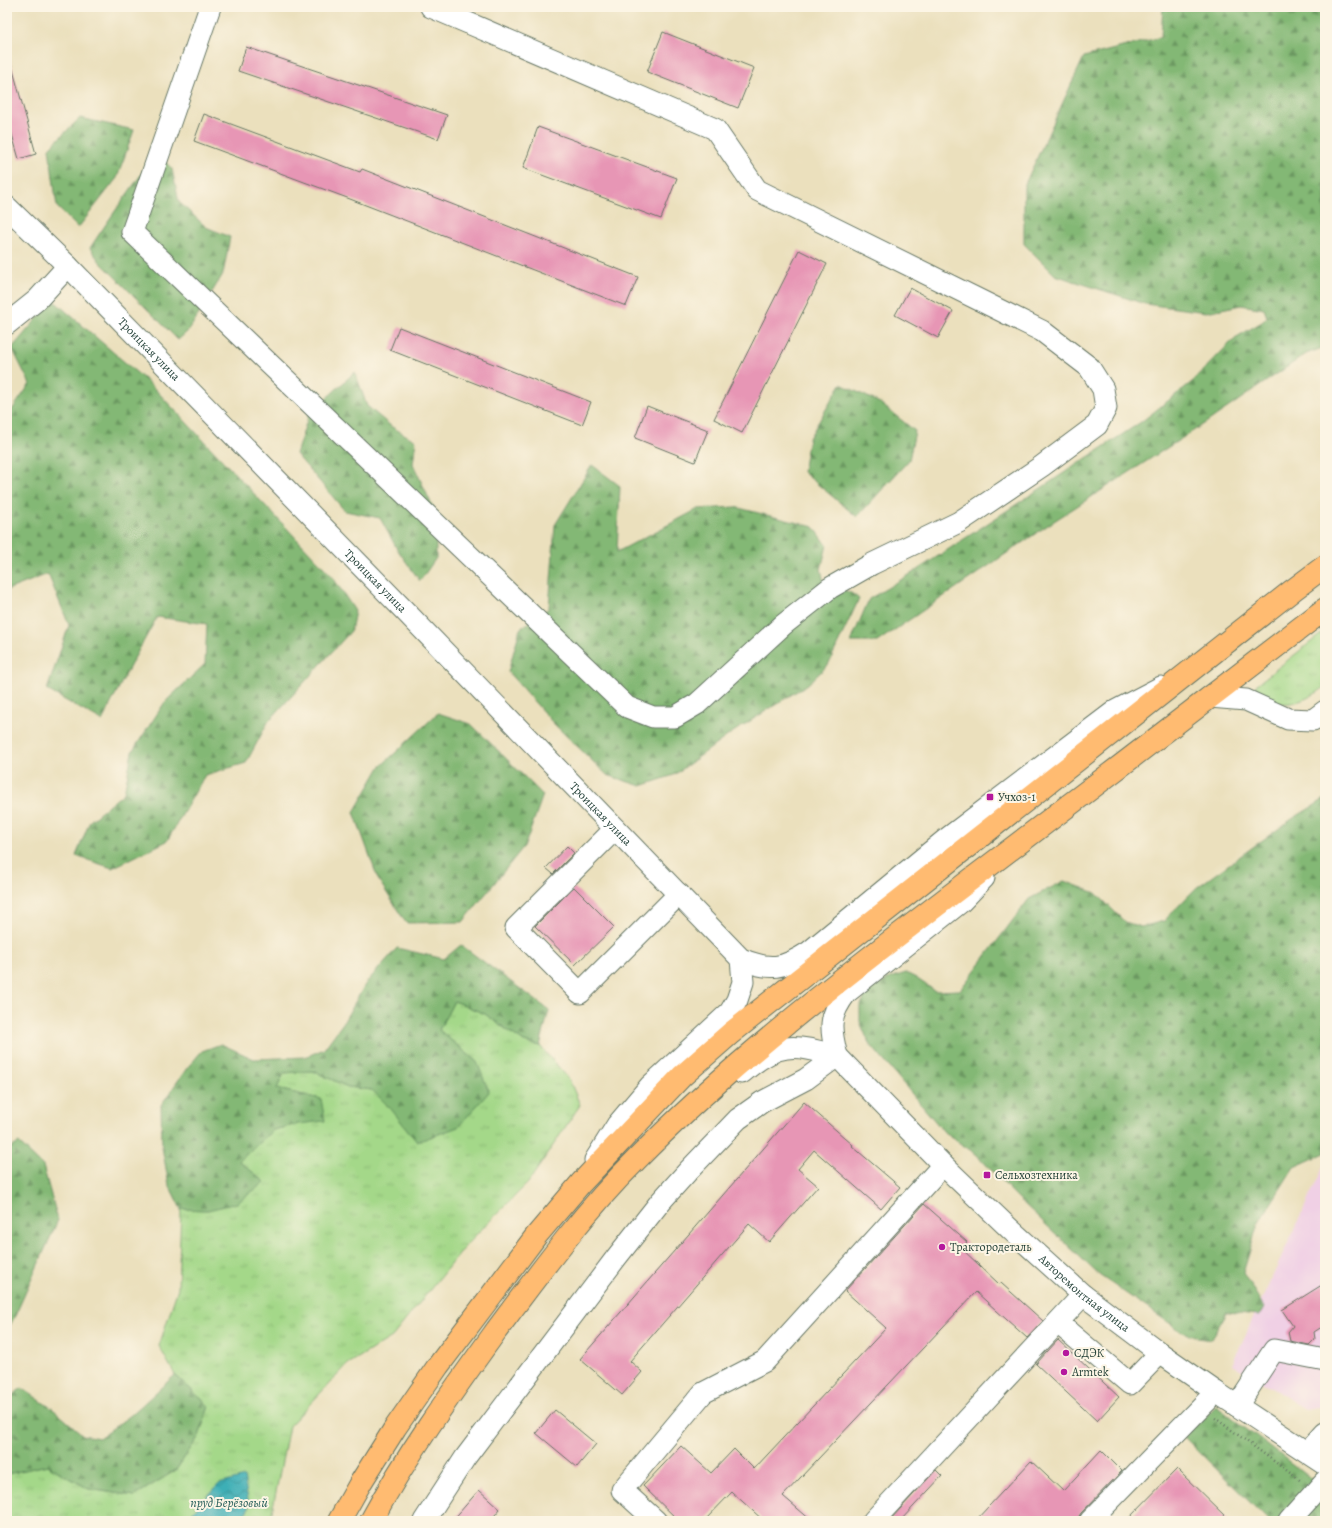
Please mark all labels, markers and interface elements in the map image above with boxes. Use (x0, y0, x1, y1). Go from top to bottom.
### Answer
street label: Троицкая улица (115, 314, 184, 385)
street label: Троицкая улица (341, 546, 410, 616)
street label: Троицкая улица (566, 778, 636, 849)
place label: Учхоз-1 (998, 789, 1036, 805)
marker: Учхоз-1 (985, 792, 995, 802)
place label: Сельхозтехника (995, 1167, 1078, 1183)
marker: Сельхозтехника (982, 1170, 992, 1180)
place label: Трактородеталь (950, 1239, 1032, 1255)
marker: Трактородеталь (937, 1242, 947, 1252)
street label: Авторемонтная улица (1035, 1250, 1133, 1336)
place label: СДЭК (1074, 1345, 1105, 1361)
marker: СДЭК (1061, 1348, 1071, 1358)
place label: Armtek (1071, 1364, 1109, 1380)
marker: Armtek (1059, 1367, 1069, 1377)
water label: пруд Берёзовый (190, 1494, 268, 1511)

